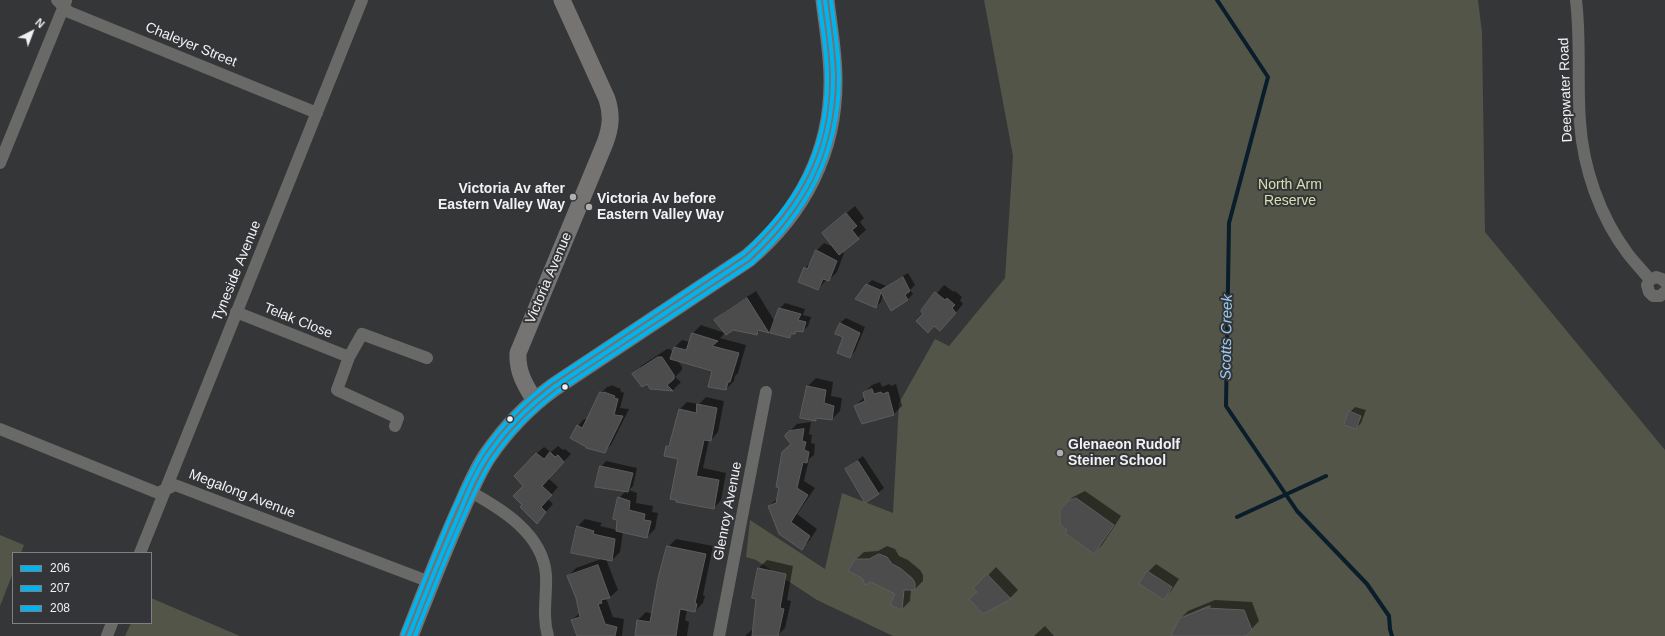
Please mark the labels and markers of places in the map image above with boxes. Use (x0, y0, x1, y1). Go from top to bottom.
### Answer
place label: Victoria Av after Eastern Valley Way (438, 181, 565, 214)
place label: Victoria Av before Eastern Valley Way (597, 191, 724, 224)
marker: Victoria Av after Eastern Valley Way (568, 192, 578, 202)
marker: Victoria Av before Eastern Valley Way (584, 202, 594, 212)
unlabelled marker (560, 382, 570, 392)
unlabelled marker (505, 414, 515, 424)
place label: Glenaeon Rudolf Steiner School (1068, 437, 1180, 470)
marker: Glenaeon Rudolf Steiner School (1055, 448, 1065, 458)

